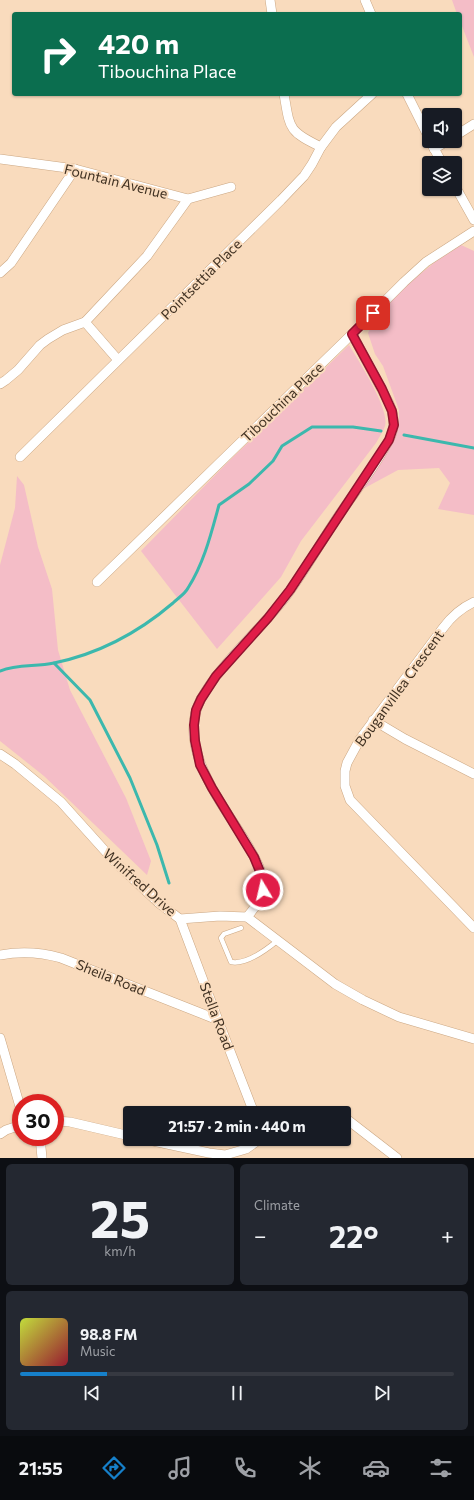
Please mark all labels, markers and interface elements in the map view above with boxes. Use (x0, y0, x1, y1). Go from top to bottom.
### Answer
text: 420 m (98, 26, 179, 60)
icon: right (32, 28, 84, 80)
text: Tibouchina Place (98, 60, 236, 82)
map controls (422, 108, 462, 196)
button: sound (422, 108, 462, 148)
button: layers (422, 156, 462, 196)
street label: Fountain Avenue (63, 160, 169, 202)
street label: Pointsettia Place (157, 235, 245, 323)
pin (356, 296, 390, 330)
icon: arrive (362, 302, 384, 324)
street label: Tibouchina Place (237, 359, 327, 445)
street label: Bouganvillea Crescent (351, 626, 447, 750)
street label: Winifred Drive (100, 845, 180, 919)
position arrow (242, 869, 284, 911)
street label: Sheila Road (74, 955, 148, 999)
street label: Stella Road (196, 980, 238, 1052)
speed limit sign: 30 (12, 1094, 64, 1146)
text: 21:57 · 2 min · 440 m (168, 1117, 306, 1135)
text: 25 (90, 1185, 150, 1249)
text: Climate (254, 1197, 300, 1213)
text: 22° (329, 1217, 379, 1254)
text: − (254, 1222, 267, 1249)
text: + (441, 1222, 454, 1249)
text: km/h (104, 1243, 136, 1259)
text: 98.8 FM (80, 1325, 137, 1343)
text: Music (80, 1343, 115, 1359)
icon: previous (81, 1382, 103, 1404)
icon: pause (226, 1382, 248, 1404)
icon: next (371, 1382, 393, 1404)
icon: directions (100, 1454, 128, 1482)
icon: music (166, 1454, 194, 1482)
icon: phone (231, 1454, 259, 1482)
icon: climate (296, 1454, 324, 1482)
icon: car (362, 1454, 390, 1482)
icon: filters (427, 1454, 455, 1482)
text: 21:55 (19, 1457, 63, 1479)

